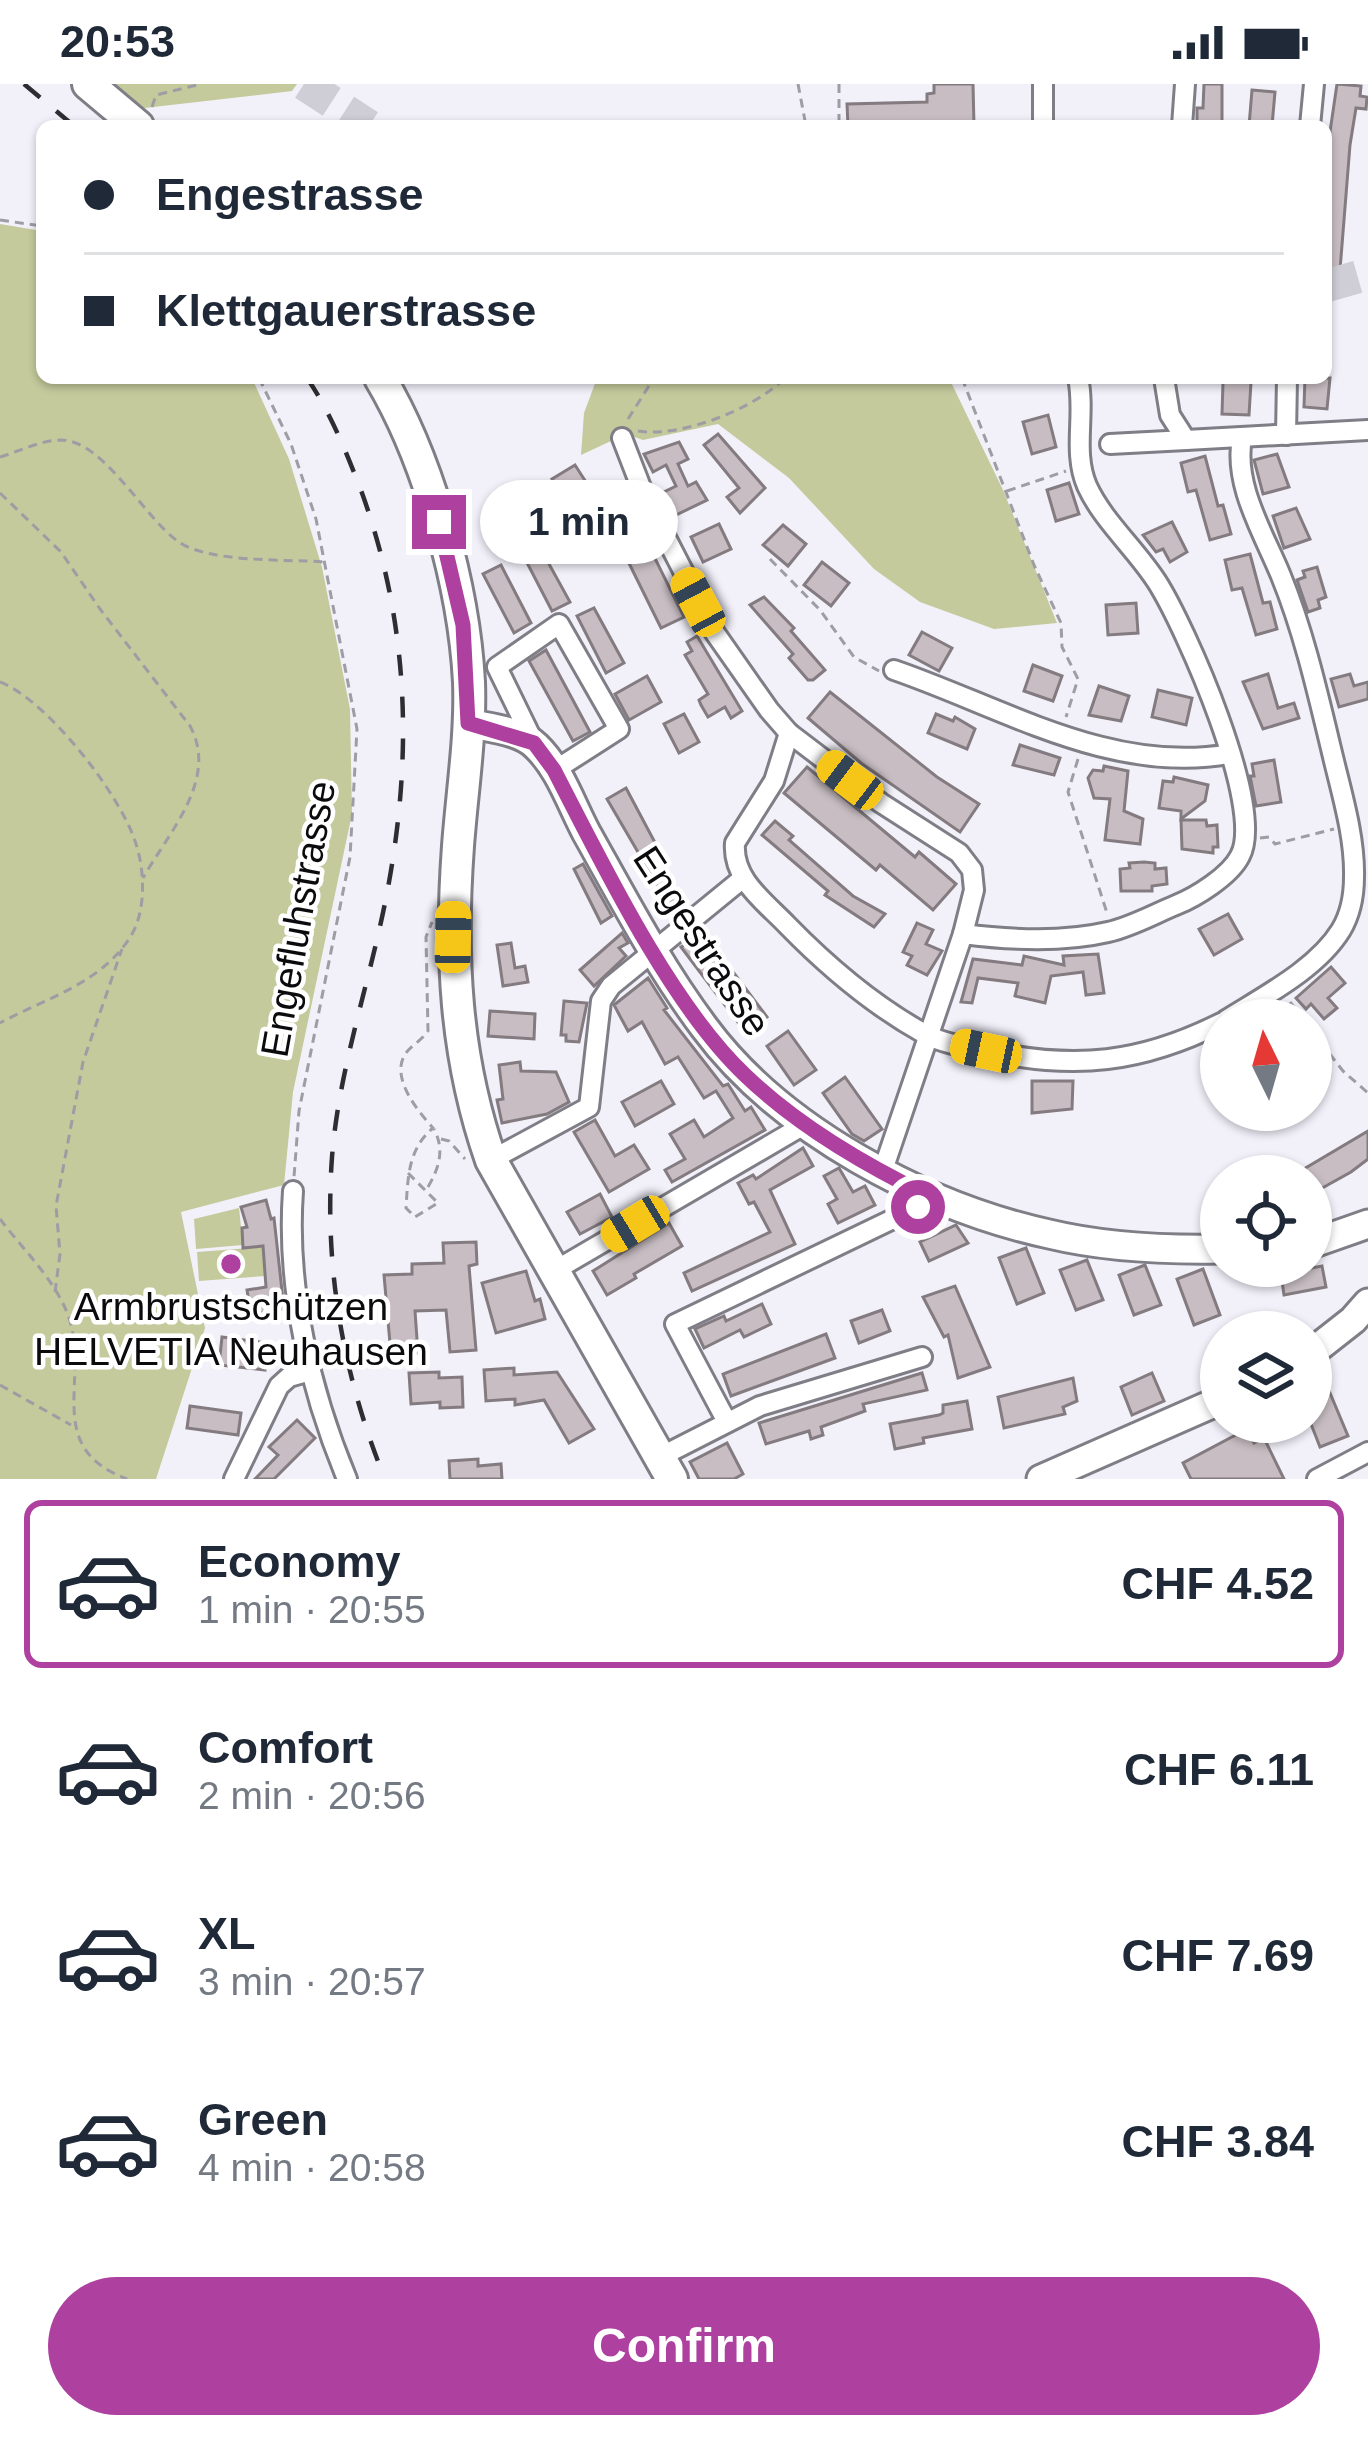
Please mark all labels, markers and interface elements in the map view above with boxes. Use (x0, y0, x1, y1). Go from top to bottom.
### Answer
text: 20:53 (60, 16, 175, 67)
text: Engestrasse (156, 169, 424, 220)
text: Klettgauerstrasse (156, 285, 536, 336)
callout: 1 min (481, 480, 679, 564)
route end (412, 495, 466, 549)
text: 1 min (528, 500, 630, 543)
car (665, 562, 731, 642)
car (810, 744, 890, 816)
street label: Engefluhstrasse (253, 778, 343, 1060)
street label: Engestrasse (625, 838, 779, 1044)
car (434, 901, 472, 973)
north arrow (1200, 999, 1332, 1131)
map controls (1200, 999, 1332, 1443)
car (947, 1026, 1025, 1076)
button: locate (1200, 1155, 1332, 1287)
route start (891, 1180, 945, 1234)
car (595, 1190, 675, 1258)
marker: Armbrustschützen HELVETIA Neuhausen (218, 1251, 244, 1277)
place label: Armbrustschützen HELVETIA Neuhausen (34, 1285, 428, 1373)
button: layers (1200, 1311, 1332, 1443)
icon: car (54, 1530, 162, 1638)
text: Economy (198, 1536, 401, 1587)
text: CHF 4.52 (1121, 1558, 1314, 1609)
text: 1 min · 20:55 (198, 1588, 426, 1631)
icon: car (54, 1716, 162, 1824)
text: Comfort (198, 1722, 373, 1773)
text: CHF 6.11 (1124, 1744, 1314, 1795)
text: 2 min · 20:56 (198, 1774, 426, 1817)
icon: car (54, 1902, 162, 2010)
text: XL (198, 1908, 256, 1959)
text: CHF 7.69 (1121, 1930, 1314, 1981)
text: 3 min · 20:57 (198, 1960, 426, 2003)
icon: car (54, 2088, 162, 2196)
text: Green (198, 2094, 328, 2145)
text: CHF 3.84 (1121, 2116, 1314, 2167)
text: 4 min · 20:58 (198, 2146, 426, 2189)
button: Confirm (48, 2277, 1320, 2415)

